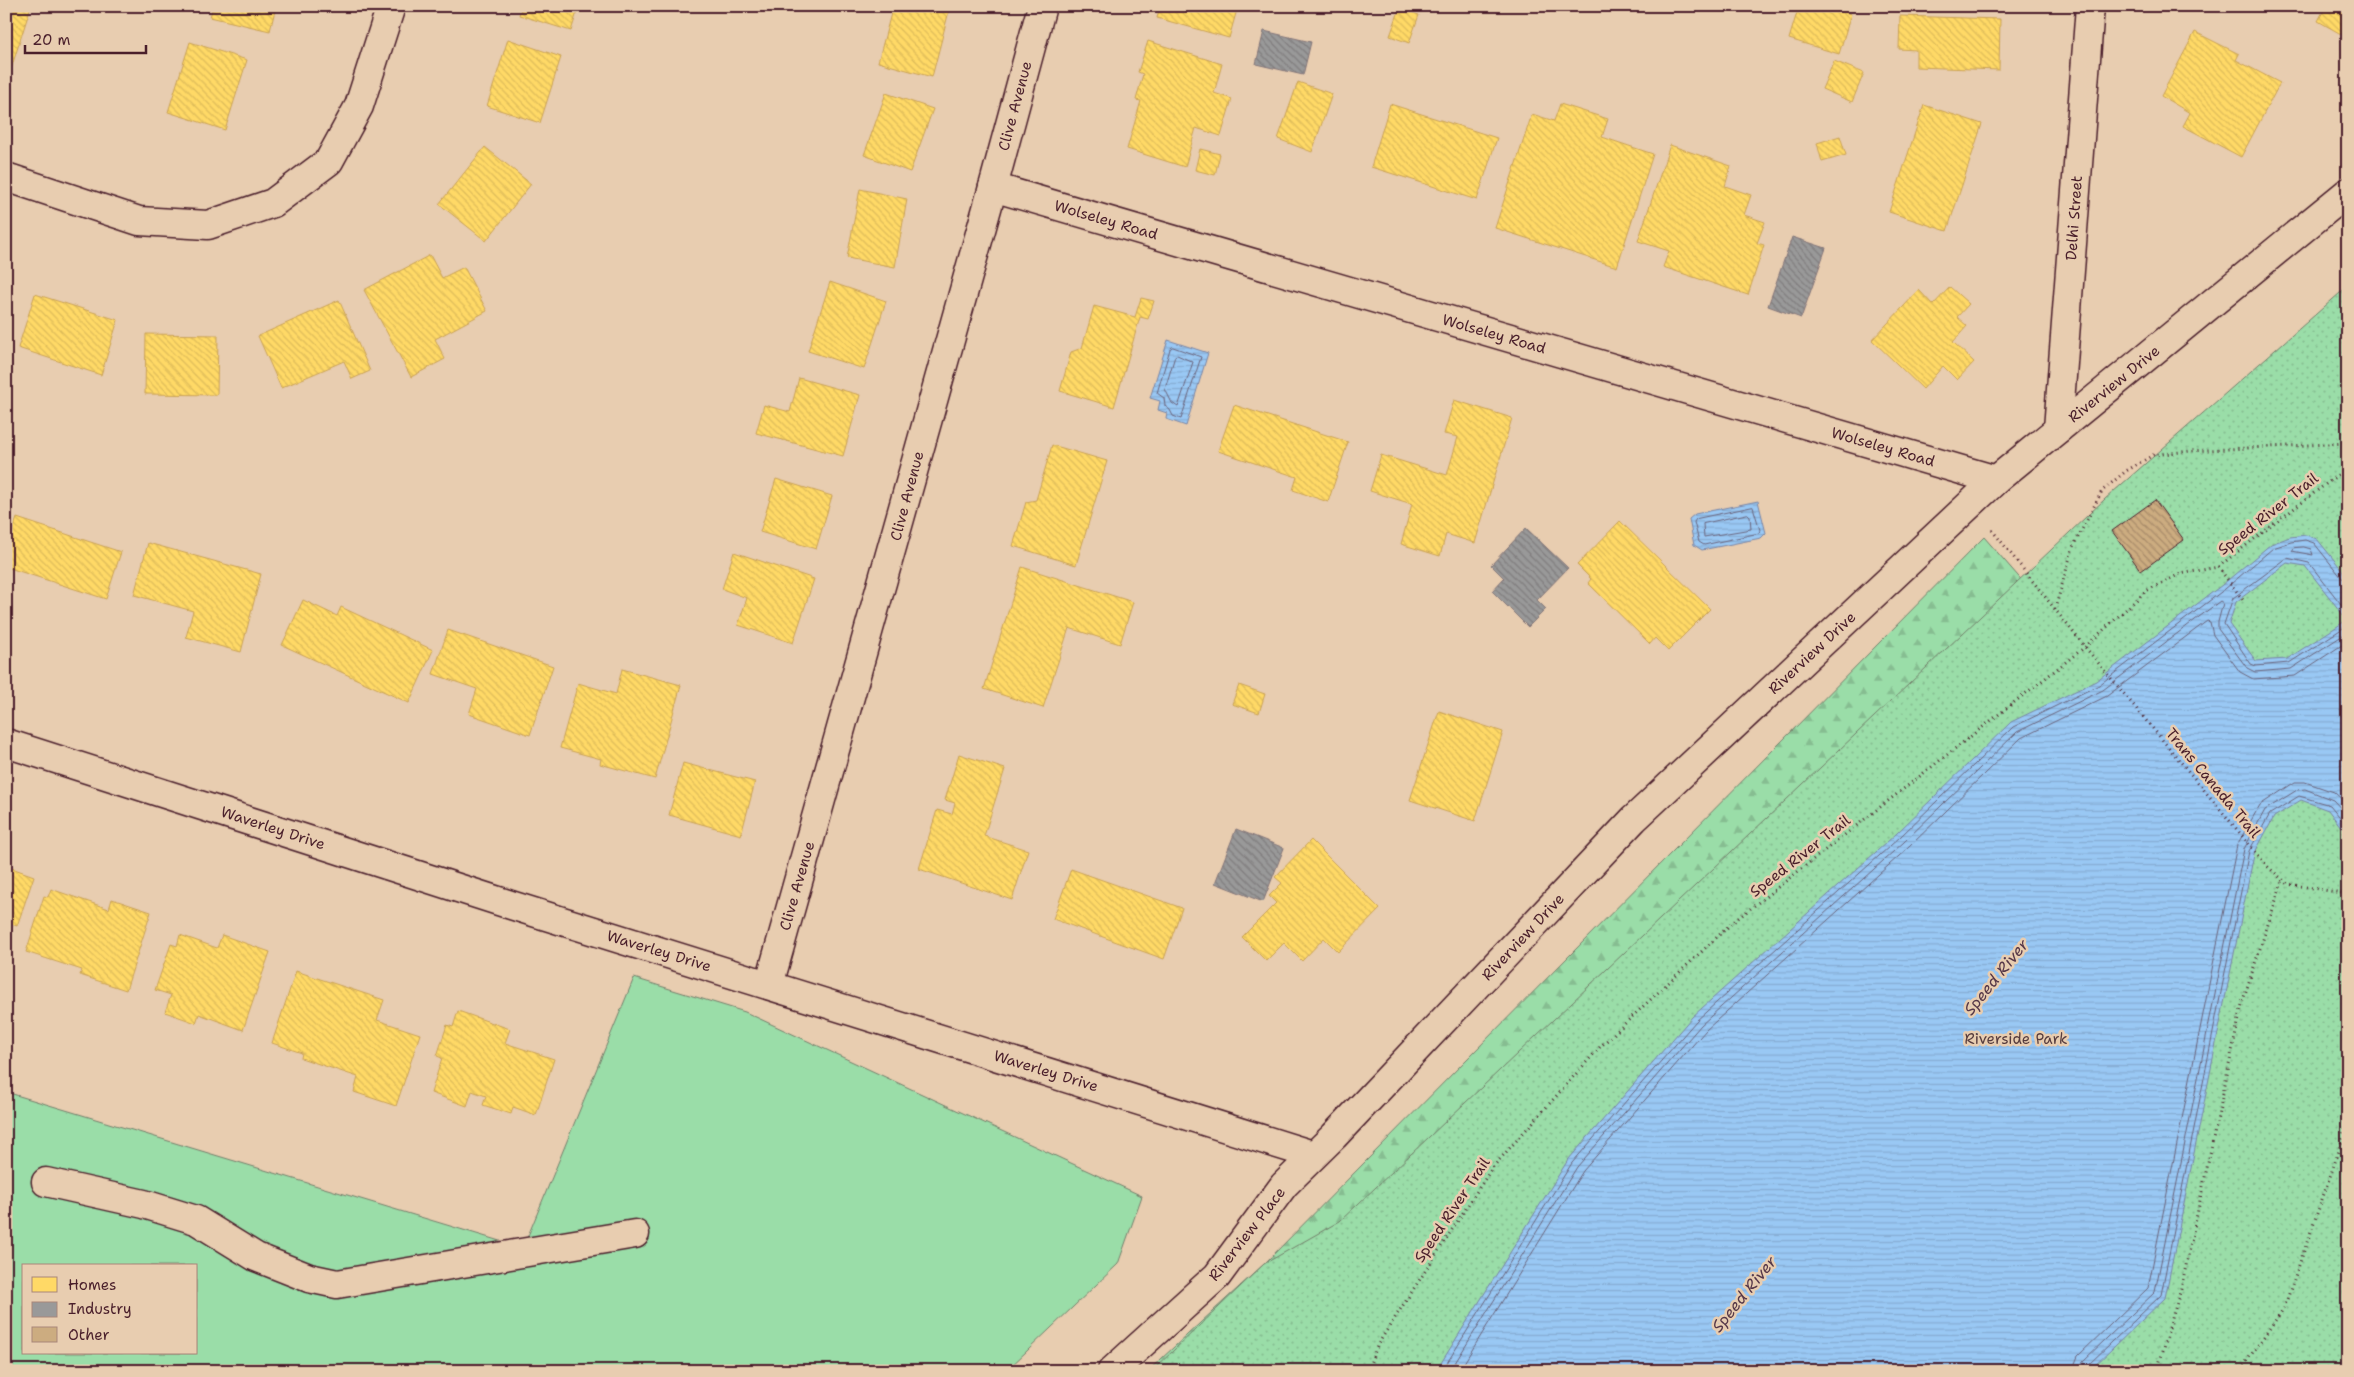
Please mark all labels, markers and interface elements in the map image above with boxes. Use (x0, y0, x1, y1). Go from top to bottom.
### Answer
scale bar (25, 22, 146, 54)
text: 20 m (32, 30, 71, 50)
street label: Clive Avenue (993, 59, 1037, 153)
street label: Delhi Street (2061, 175, 2087, 261)
street label: Wolseley Road (1052, 196, 1161, 245)
street label: Wolseley Road (1440, 310, 1549, 359)
street label: Riverview Drive (2064, 341, 2164, 427)
street label: Wolseley Road (1829, 423, 1938, 472)
street label: Clive Avenue (885, 449, 929, 543)
street label: Speed River Trail (2214, 468, 2323, 560)
street label: Riverview Drive (1764, 607, 1860, 699)
street label: Trans Canada Trail (2161, 724, 2265, 842)
street label: Waverley Drive (218, 802, 328, 854)
street label: Speed River Trail (1746, 810, 1855, 902)
street label: Clive Avenue (775, 839, 819, 933)
street label: Riverview Drive (1477, 889, 1569, 985)
street label: Waverley Drive (604, 926, 714, 976)
water label: Speed River (1959, 934, 2033, 1019)
park label: Riverside Park (1964, 1029, 2068, 1049)
street label: Waverley Drive (991, 1046, 1101, 1096)
street label: Speed River Trail (1409, 1153, 1495, 1266)
street label: Riverview Place (1204, 1183, 1290, 1285)
water label: Speed River (1707, 1251, 1781, 1336)
legend (22, 1264, 198, 1354)
text: Homes (68, 1275, 116, 1295)
text: Industry (68, 1299, 132, 1319)
text: Other (68, 1325, 110, 1345)

